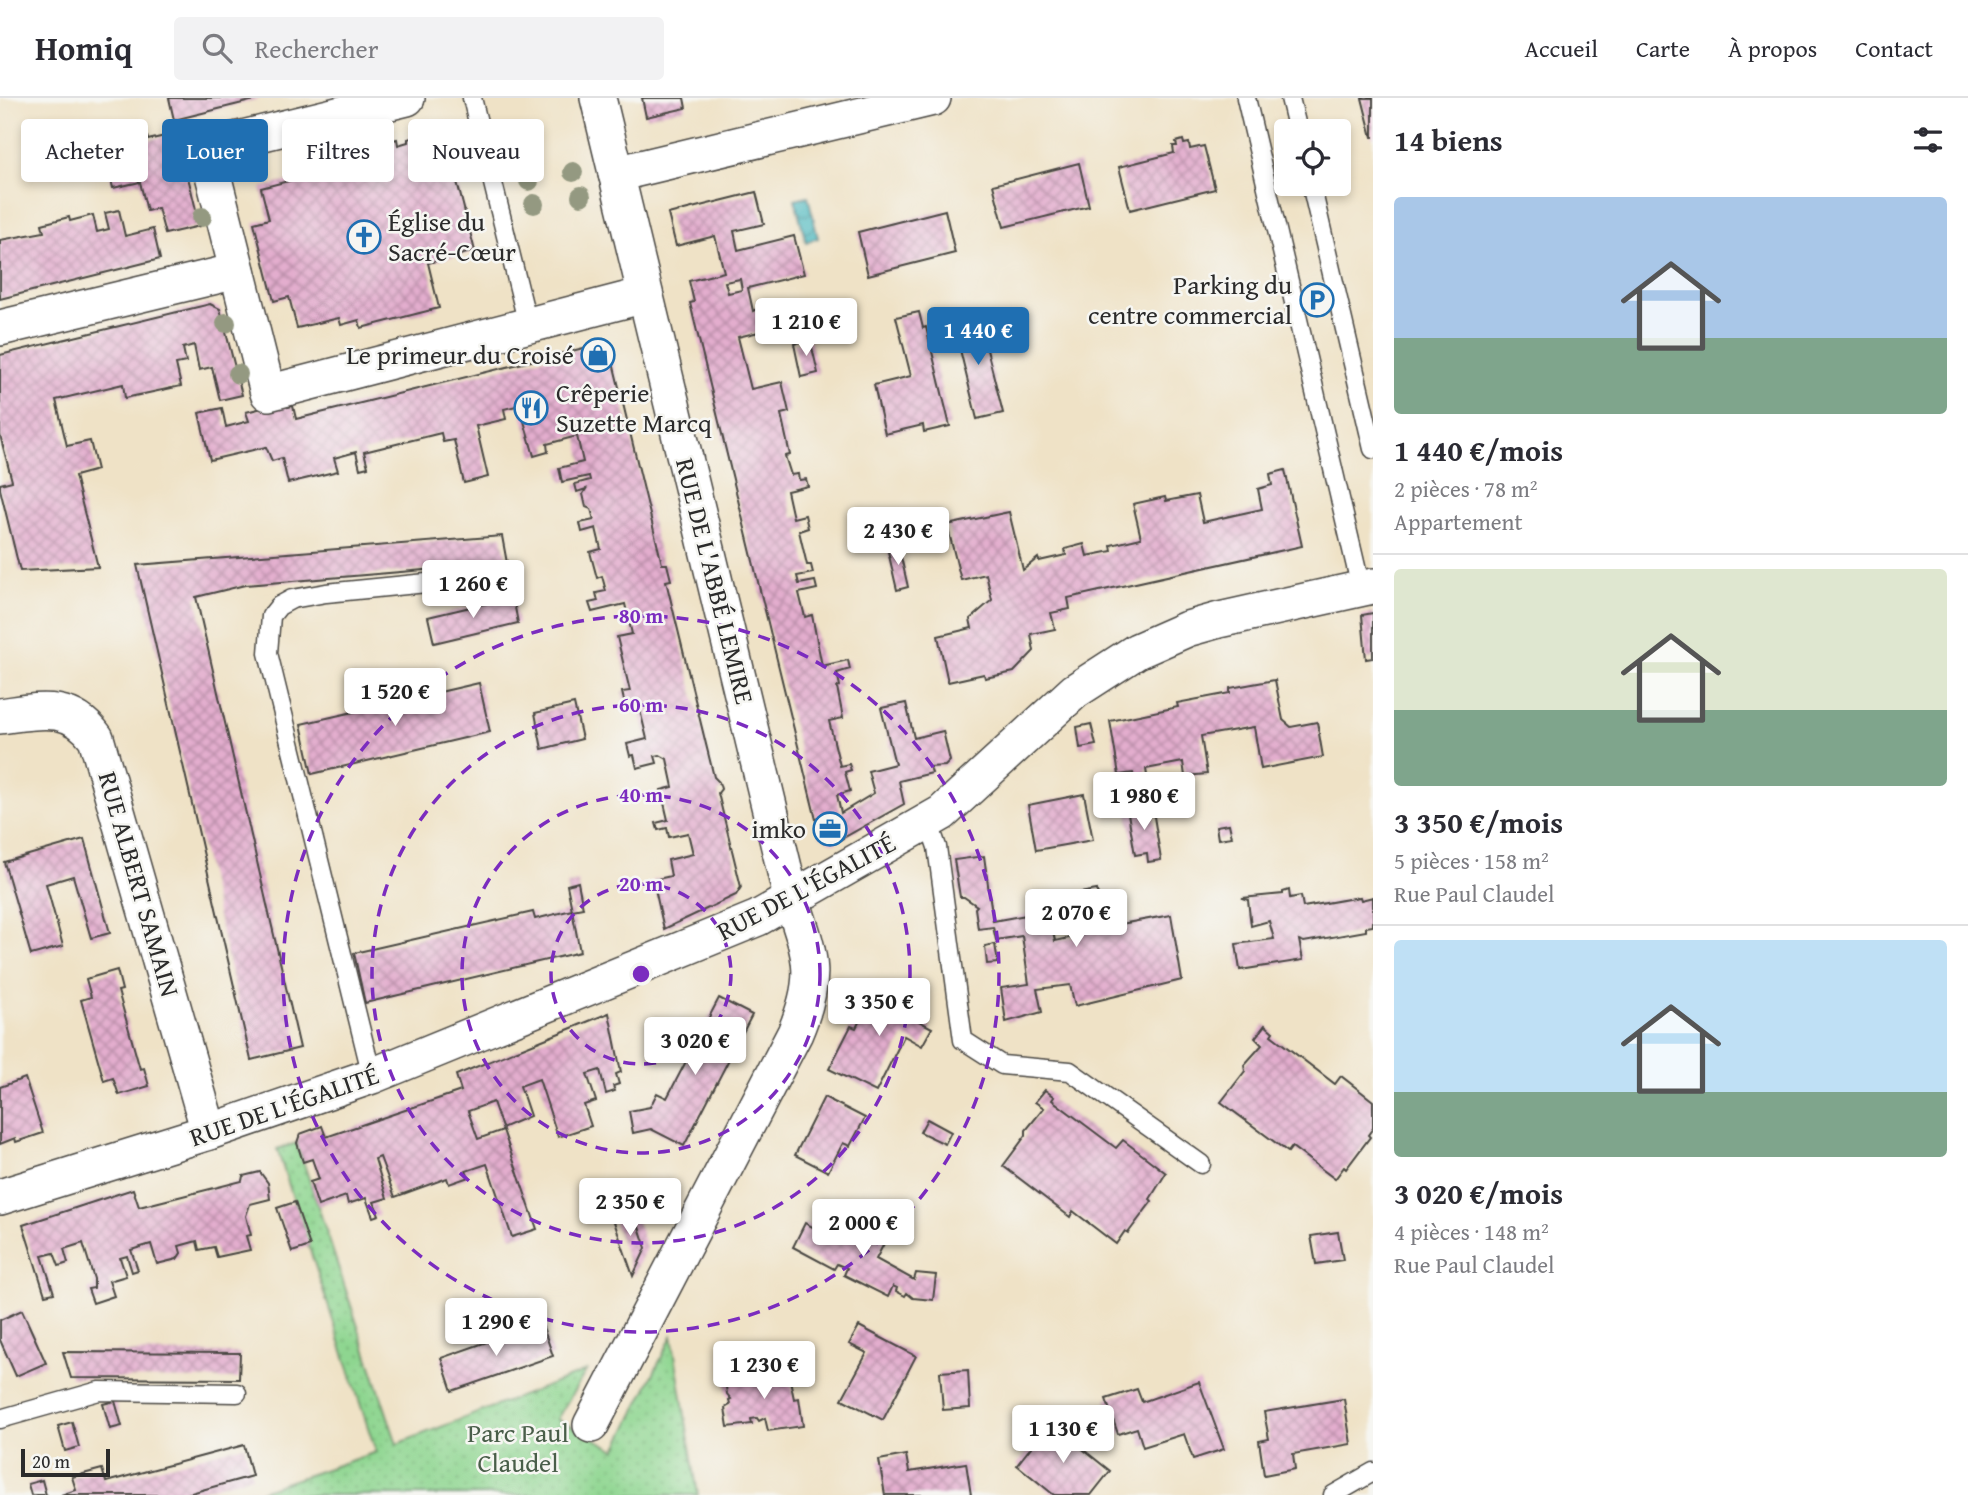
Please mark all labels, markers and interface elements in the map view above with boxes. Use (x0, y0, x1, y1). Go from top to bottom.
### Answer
search box (174, 17, 664, 80)
text: Homiq (35, 24, 132, 72)
icon: search (198, 29, 236, 67)
text: Rechercher (254, 29, 378, 68)
text: Accueil (1524, 31, 1598, 66)
text: Carte (1636, 31, 1690, 66)
text: À propos (1728, 31, 1817, 66)
text: Contact (1855, 31, 1933, 66)
text: 14 biens (1394, 118, 1503, 162)
chip: Acheter (21, 119, 148, 182)
chip: Louer (162, 119, 268, 182)
chip: Filtres (282, 119, 394, 182)
chip: Nouveau (408, 119, 544, 182)
map controls (1274, 119, 1351, 196)
button: locate (1274, 119, 1351, 196)
icon: filters (1909, 121, 1947, 159)
place label: Église du Sacré-Cœur (388, 202, 516, 271)
church icon: Église du Sacré-Cœur (345, 218, 383, 256)
icon: home (1608, 243, 1734, 369)
place label: Parking du centre commercial (1088, 265, 1292, 334)
parking icon: Parking du centre commercial (1298, 281, 1336, 319)
pin: 1 210 € (741, 299, 871, 358)
text: 1 210 € (771, 304, 841, 337)
pin: 1 440 € (913, 308, 1043, 367)
text: 1 440 € (943, 313, 1013, 346)
place label: Le primeur du Croisé (346, 335, 574, 374)
shop icon: Le primeur du Croisé (579, 336, 617, 374)
place label: Crêperie Suzette Marcq (556, 373, 712, 442)
restaurant icon: Crêperie Suzette Marcq (512, 389, 550, 427)
text: 1 440 €/mois (1394, 428, 1563, 472)
street label: RUE DE L'ABBÉ LEMIRE (666, 454, 765, 708)
text: 2 pièces · 78 m² (1394, 472, 1538, 505)
text: Appartement (1394, 505, 1523, 538)
pin: 2 430 € (833, 508, 963, 567)
text: 2 430 € (863, 513, 933, 546)
pin: 1 260 € (408, 560, 538, 620)
text: 1 260 € (438, 566, 508, 599)
text: 80 m (619, 600, 663, 631)
icon: home (1608, 615, 1734, 741)
pin: 1 520 € (330, 668, 460, 728)
text: 1 520 € (360, 674, 430, 707)
text: 60 m (619, 689, 663, 720)
street label: RUE ALBERT SAMAIN (89, 767, 190, 1001)
pin: 1 980 € (1079, 772, 1209, 832)
text: 1 980 € (1109, 778, 1179, 811)
text: 40 m (619, 779, 663, 810)
text: 3 350 €/mois (1394, 800, 1563, 844)
place label: imko (752, 809, 806, 848)
office icon: imko (811, 810, 849, 848)
street label: RUE DE L'ÉGALITÉ (709, 823, 902, 950)
text: 5 pièces · 158 m² (1394, 844, 1549, 877)
text: 20 m (619, 868, 663, 899)
text: Rue Paul Claudel (1394, 877, 1555, 910)
pin: 2 070 € (1011, 890, 1141, 949)
text: 2 070 € (1041, 895, 1111, 928)
centre of rings (629, 962, 653, 986)
pin: 3 350 € (814, 978, 944, 1038)
text: 3 350 € (844, 984, 914, 1017)
icon: home (1608, 986, 1734, 1112)
pin: 3 020 € (630, 1018, 760, 1077)
text: 3 020 € (660, 1023, 730, 1056)
street label: RUE DE L'ÉGALITÉ (184, 1055, 384, 1156)
text: 3 020 €/mois (1394, 1171, 1563, 1215)
pin: 2 350 € (565, 1178, 695, 1238)
text: 2 350 € (595, 1184, 665, 1217)
pin: 2 000 € (798, 1200, 928, 1259)
text: 2 000 € (828, 1205, 898, 1238)
text: 4 pièces · 148 m² (1394, 1215, 1549, 1248)
text: Rue Paul Claudel (1394, 1248, 1555, 1281)
pin: 1 290 € (431, 1298, 561, 1358)
text: 1 290 € (461, 1304, 531, 1337)
pin: 1 230 € (699, 1342, 829, 1401)
text: 1 230 € (729, 1347, 799, 1380)
pin: 1 130 € (998, 1406, 1128, 1465)
text: 1 130 € (1028, 1411, 1098, 1444)
park label: Parc Paul Claudel (467, 1413, 569, 1482)
scale bar (21, 1446, 110, 1478)
text: 20 m (32, 1447, 70, 1475)

